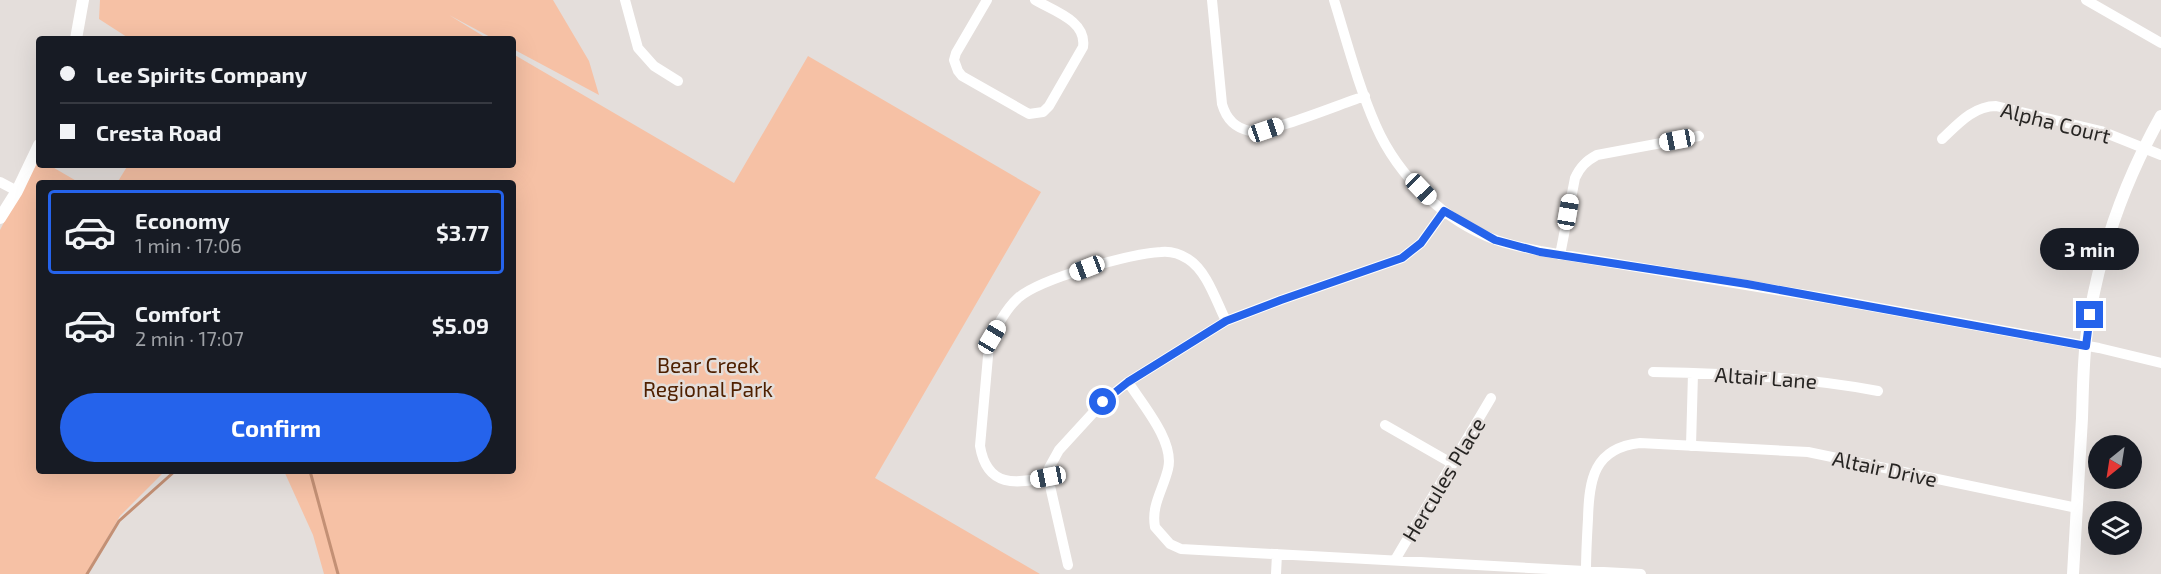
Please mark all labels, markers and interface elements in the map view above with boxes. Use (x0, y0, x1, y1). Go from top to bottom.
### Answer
text: Lee Spirits Company (96, 61, 307, 87)
street label: Alpha Court (1999, 96, 2113, 148)
car (1246, 116, 1286, 144)
text: Cresta Road (96, 119, 221, 145)
car (1658, 128, 1696, 152)
car (1402, 170, 1440, 208)
car (1556, 193, 1580, 231)
icon: car (63, 205, 117, 259)
text: Economy (135, 207, 230, 233)
text: $3.77 (436, 219, 489, 245)
callout: 3 min (2040, 228, 2140, 270)
text: 1 min · 17:06 (135, 233, 242, 257)
text: 3 min (2064, 237, 2115, 261)
car (1067, 253, 1107, 283)
icon: car (63, 298, 117, 352)
text: Comfort (135, 300, 220, 326)
route end (2076, 301, 2103, 328)
text: $5.09 (432, 312, 489, 338)
car (975, 317, 1009, 357)
text: 2 min · 17:07 (135, 326, 244, 350)
park label: Bear Creek Regional Park (643, 352, 773, 401)
street label: Altair Lane (1714, 361, 1818, 393)
route start (1089, 388, 1116, 415)
button: Confirm (60, 393, 492, 462)
street label: Hercules Place (1396, 413, 1490, 545)
north arrow (2088, 435, 2142, 489)
map controls (2088, 435, 2142, 555)
street label: Altair Drive (1830, 445, 1940, 491)
car (1029, 465, 1067, 489)
button: layers (2088, 501, 2142, 555)

